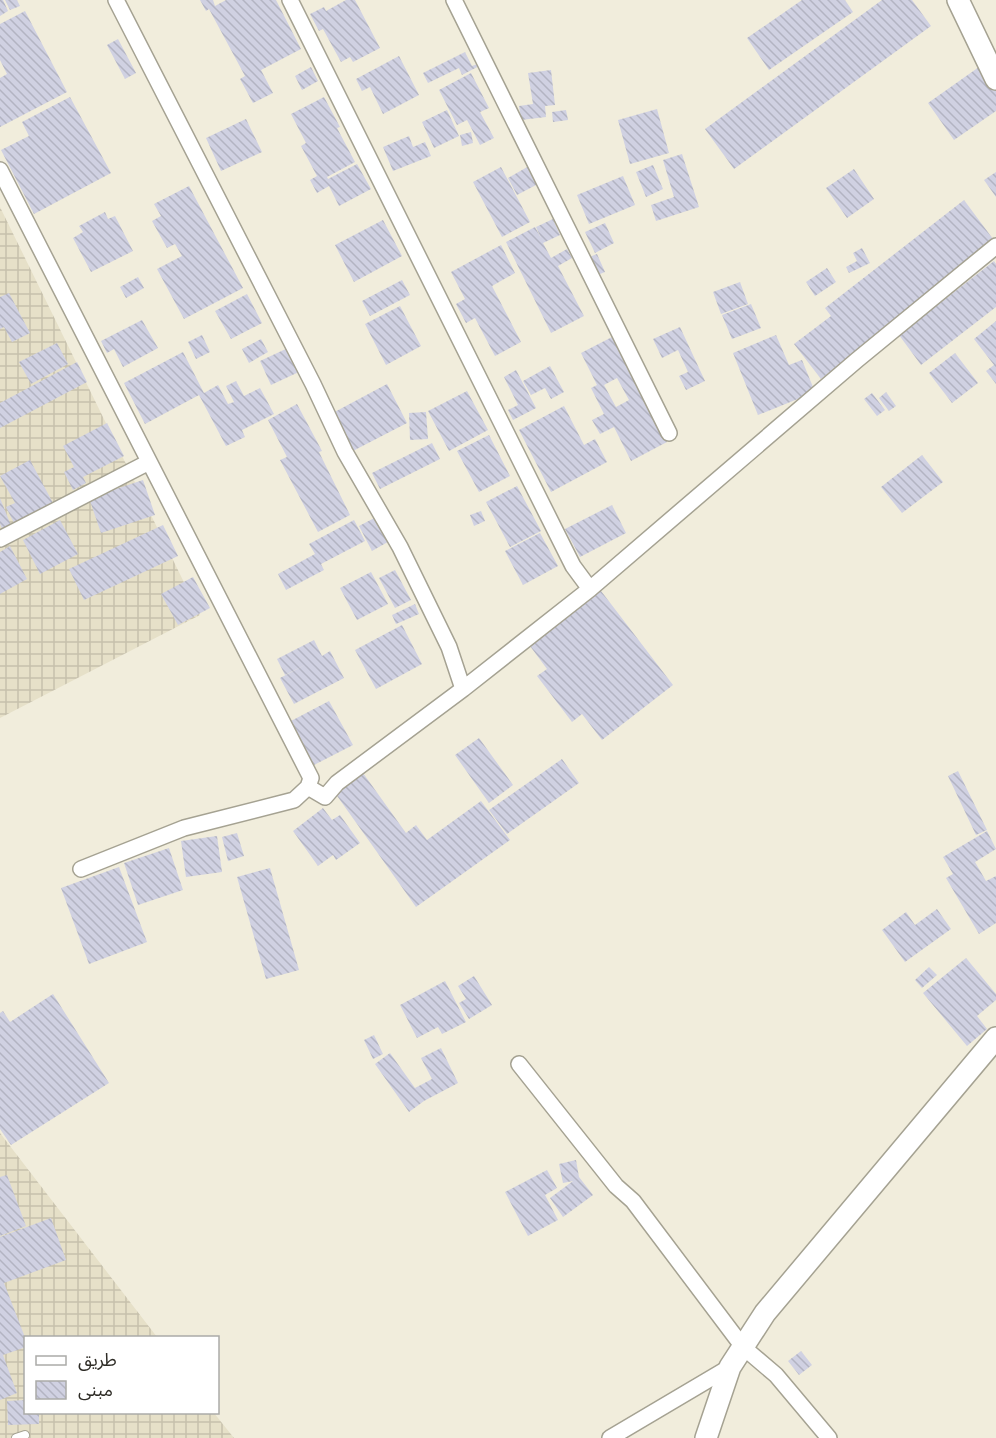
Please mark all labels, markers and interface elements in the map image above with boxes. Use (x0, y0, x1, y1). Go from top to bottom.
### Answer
legend (24, 1336, 219, 1414)
text: طريق (78, 1349, 117, 1371)
text: مبنى (78, 1379, 113, 1401)

